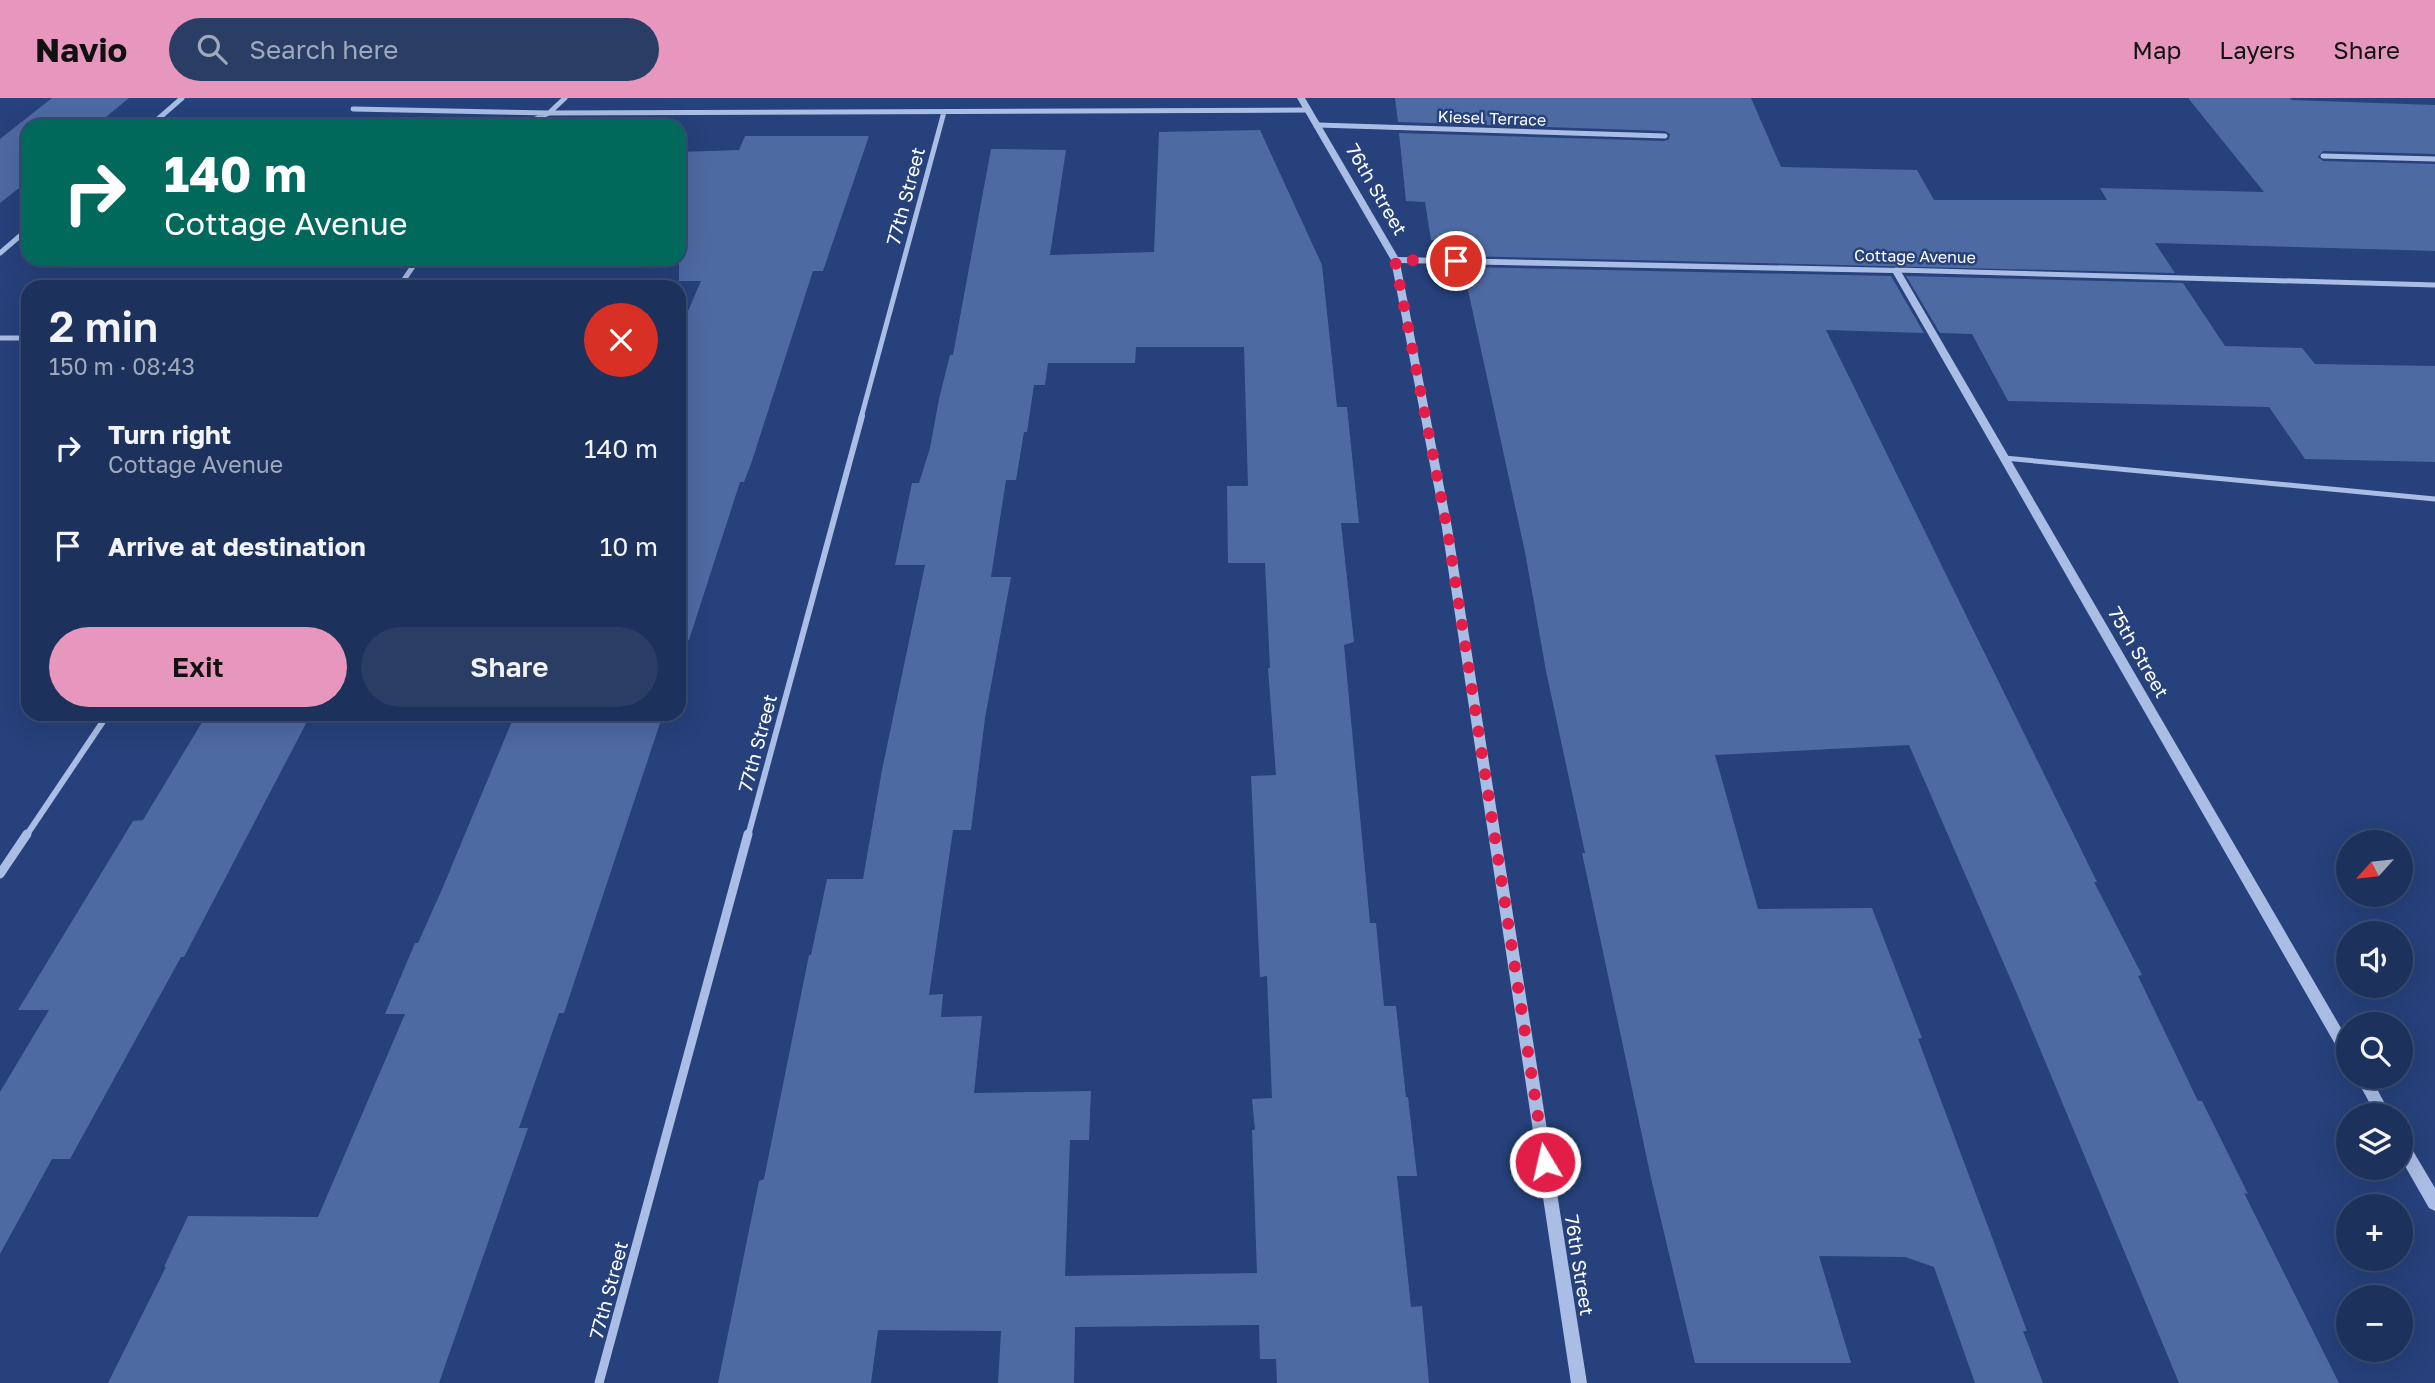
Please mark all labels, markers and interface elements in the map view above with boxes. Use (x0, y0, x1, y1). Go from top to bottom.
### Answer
search box (169, 18, 659, 81)
text: Navio (35, 30, 127, 69)
icon: search (193, 30, 231, 68)
text: Search here (249, 34, 398, 65)
text: Map (2132, 35, 2181, 64)
text: Layers (2219, 35, 2295, 64)
text: Share (2333, 35, 2400, 64)
street label: Kiesel Terrace (1437, 106, 1547, 130)
street label: 76th Street (1342, 139, 1412, 239)
text: 140 m (164, 144, 307, 203)
street label: 77th Street (881, 145, 929, 247)
icon: right (49, 147, 140, 238)
text: Cottage Avenue (164, 204, 408, 242)
pin (1426, 231, 1486, 291)
icon: arrive (1437, 242, 1475, 280)
street label: Cottage Avenue (1854, 245, 1976, 267)
text: 2 min (49, 301, 158, 351)
button: close (584, 303, 658, 377)
text: 150 m · 08:43 (49, 352, 195, 380)
text: Turn right (108, 419, 231, 450)
icon: right (49, 429, 87, 467)
text: 140 m (584, 433, 658, 464)
text: Cottage Avenue (108, 450, 283, 478)
icon: arrive (49, 527, 87, 565)
text: Arrive at destination (108, 531, 366, 562)
text: 10 m (600, 531, 658, 562)
street label: 75th Street (2104, 602, 2174, 702)
button: Exit (49, 627, 347, 707)
button: Share (361, 627, 658, 707)
street label: 77th Street (733, 692, 781, 794)
north arrow (2336, 830, 2413, 906)
map controls (2336, 830, 2413, 1362)
button: sound (2336, 921, 2413, 998)
button: search (2336, 1012, 2413, 1089)
button: layers (2336, 1103, 2413, 1180)
position arrow (1508, 1125, 1582, 1199)
button: + (2336, 1194, 2413, 1271)
street label: 76th Street (1561, 1213, 1599, 1317)
street label: 77th Street (584, 1239, 632, 1341)
button: − (2336, 1285, 2413, 1362)

